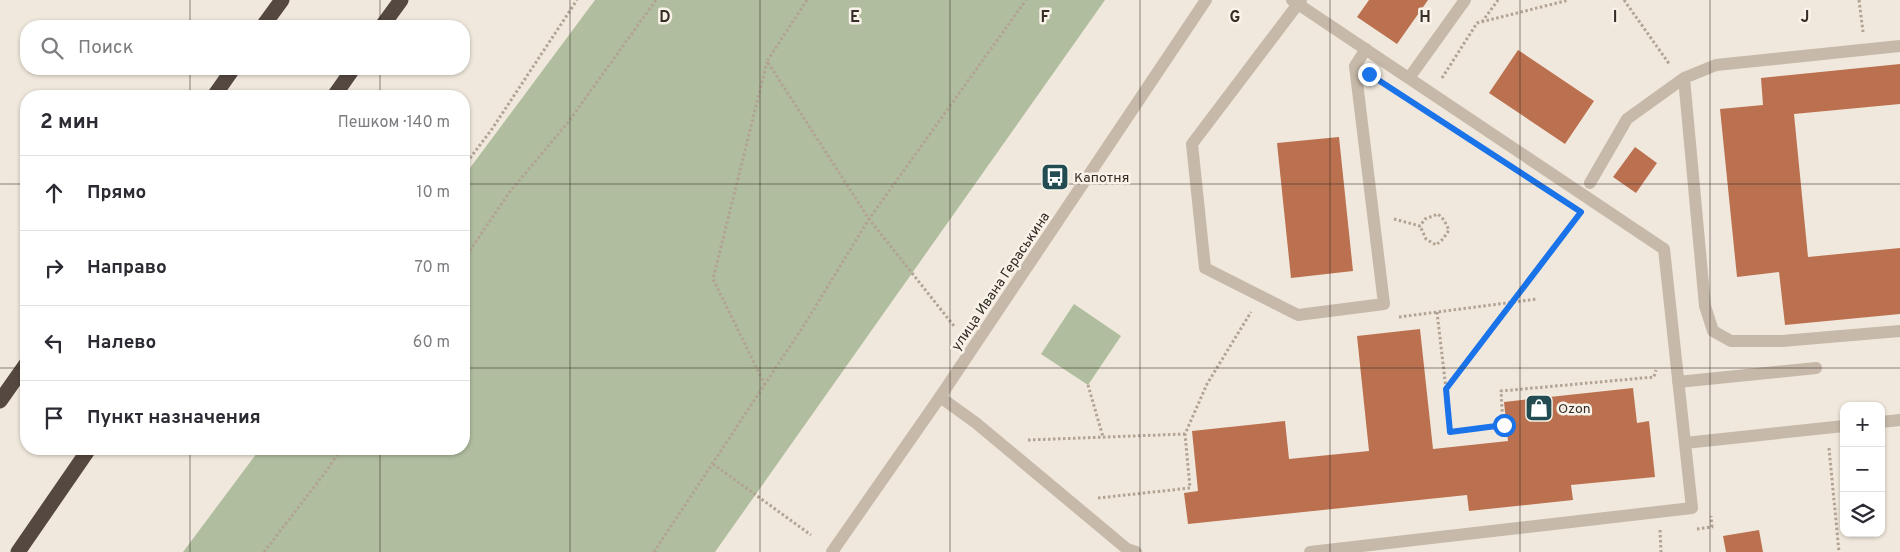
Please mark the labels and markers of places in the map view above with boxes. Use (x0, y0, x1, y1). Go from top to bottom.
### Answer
bus stop icon: Капотня (1040, 162, 1070, 192)
place label: Капотня (1074, 170, 1129, 187)
shop icon: Ozon (1524, 393, 1554, 423)
place label: Ozon (1558, 401, 1591, 418)

